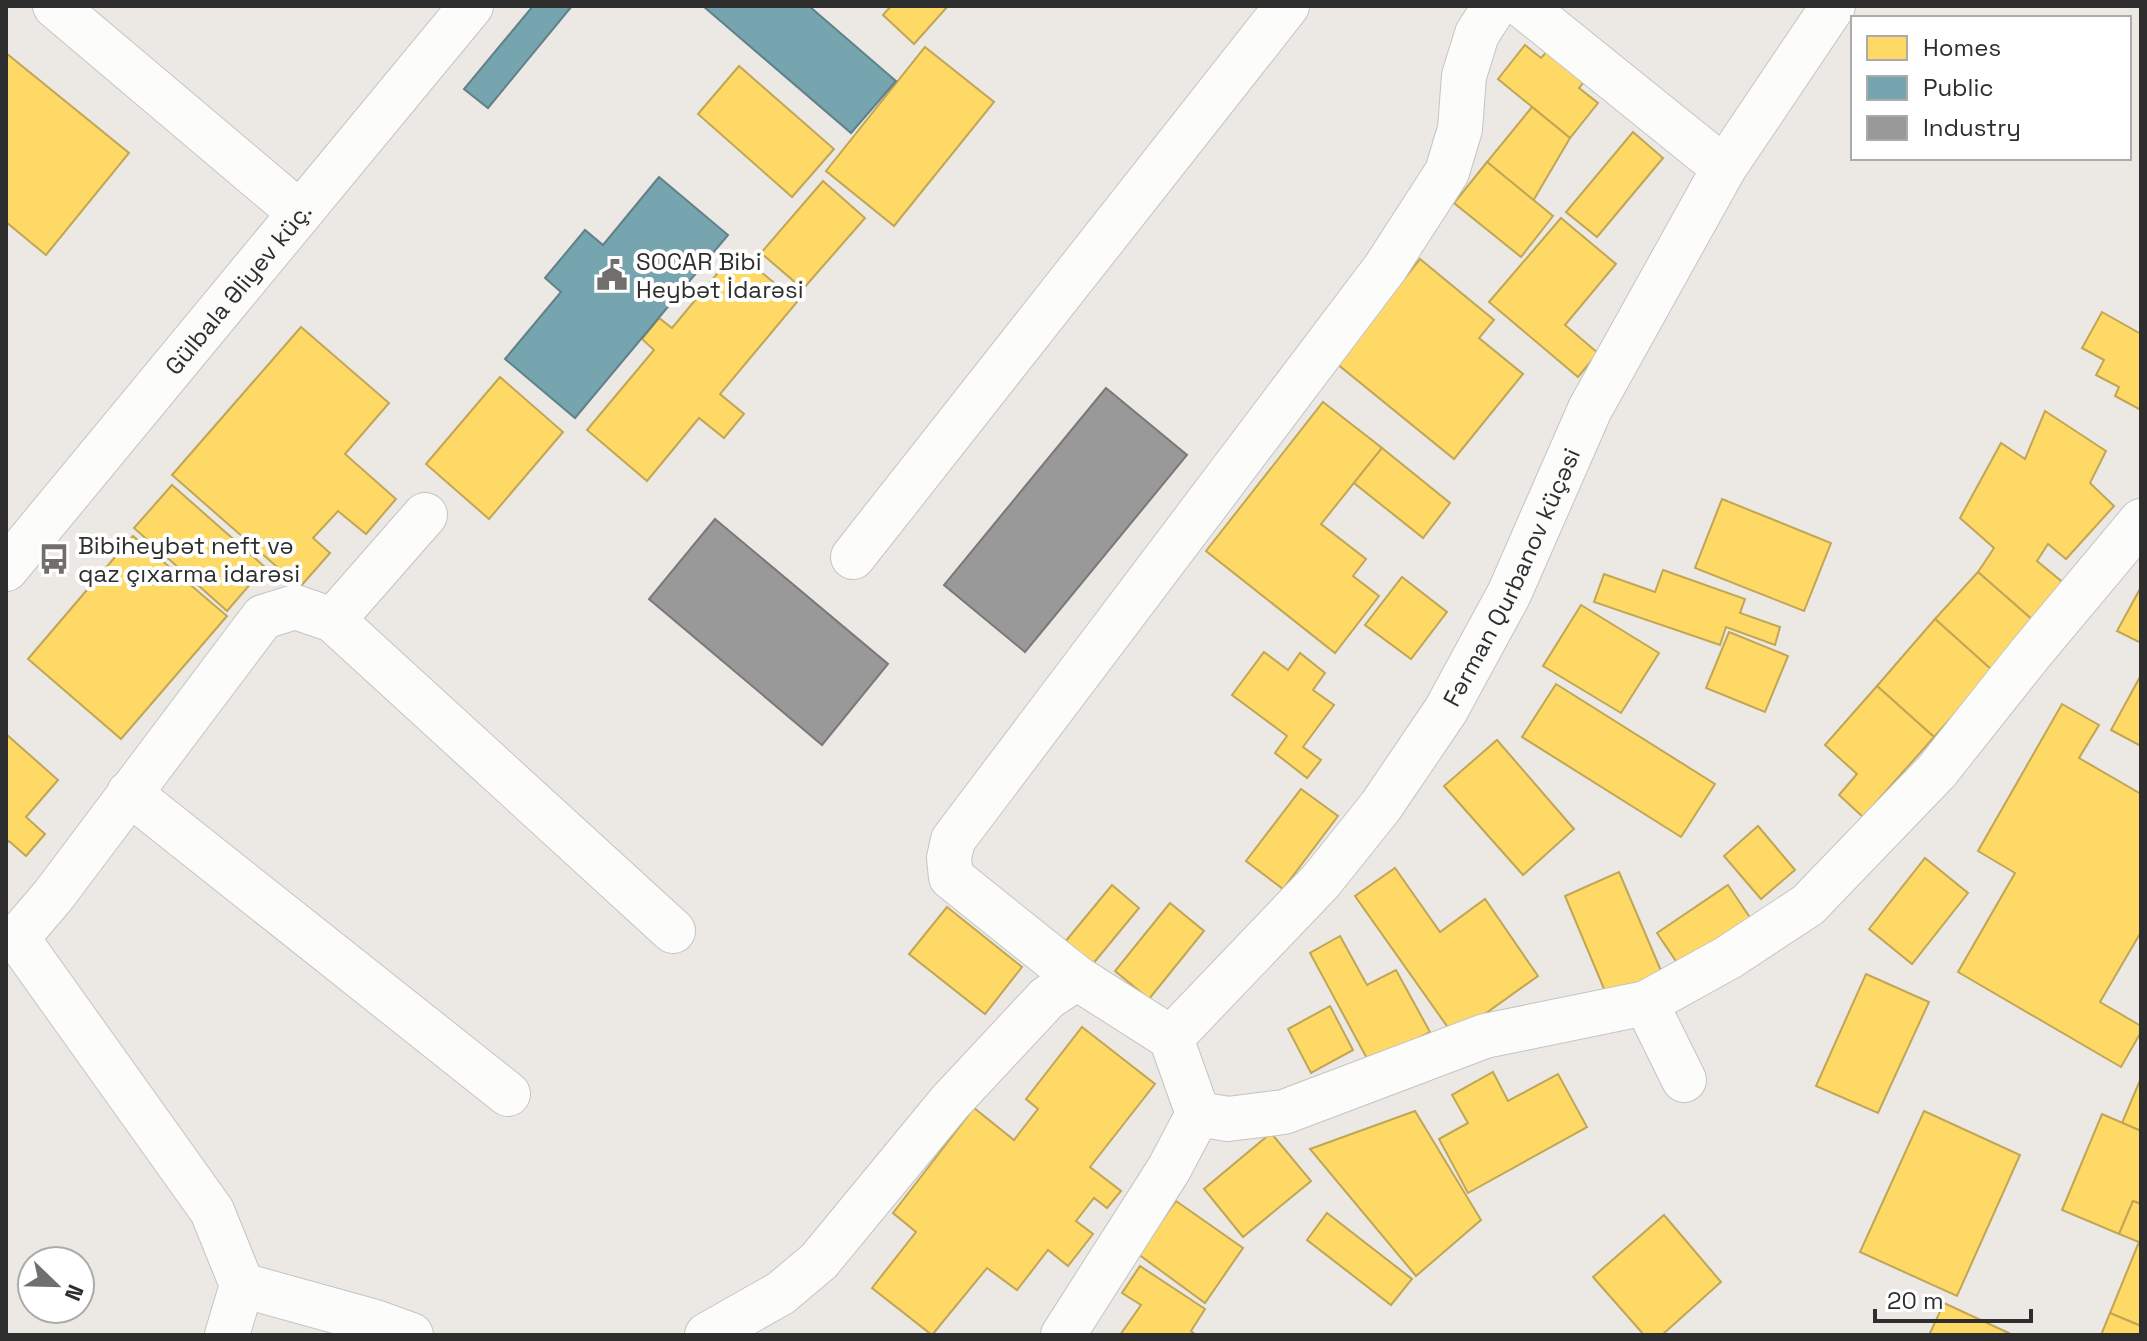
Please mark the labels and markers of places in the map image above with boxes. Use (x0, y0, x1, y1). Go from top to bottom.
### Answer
place label: SOCAR Bibi Heybət İdarəsi (636, 246, 804, 305)
public building icon: SOCAR Bibi Heybət İdarəsi (595, 258, 629, 292)
place label: Bibiheybət neft və qaz çıxarma idarəsi (78, 530, 300, 589)
bus stop icon: Bibiheybət neft və qaz çıxarma idarəsi (37, 542, 71, 576)

